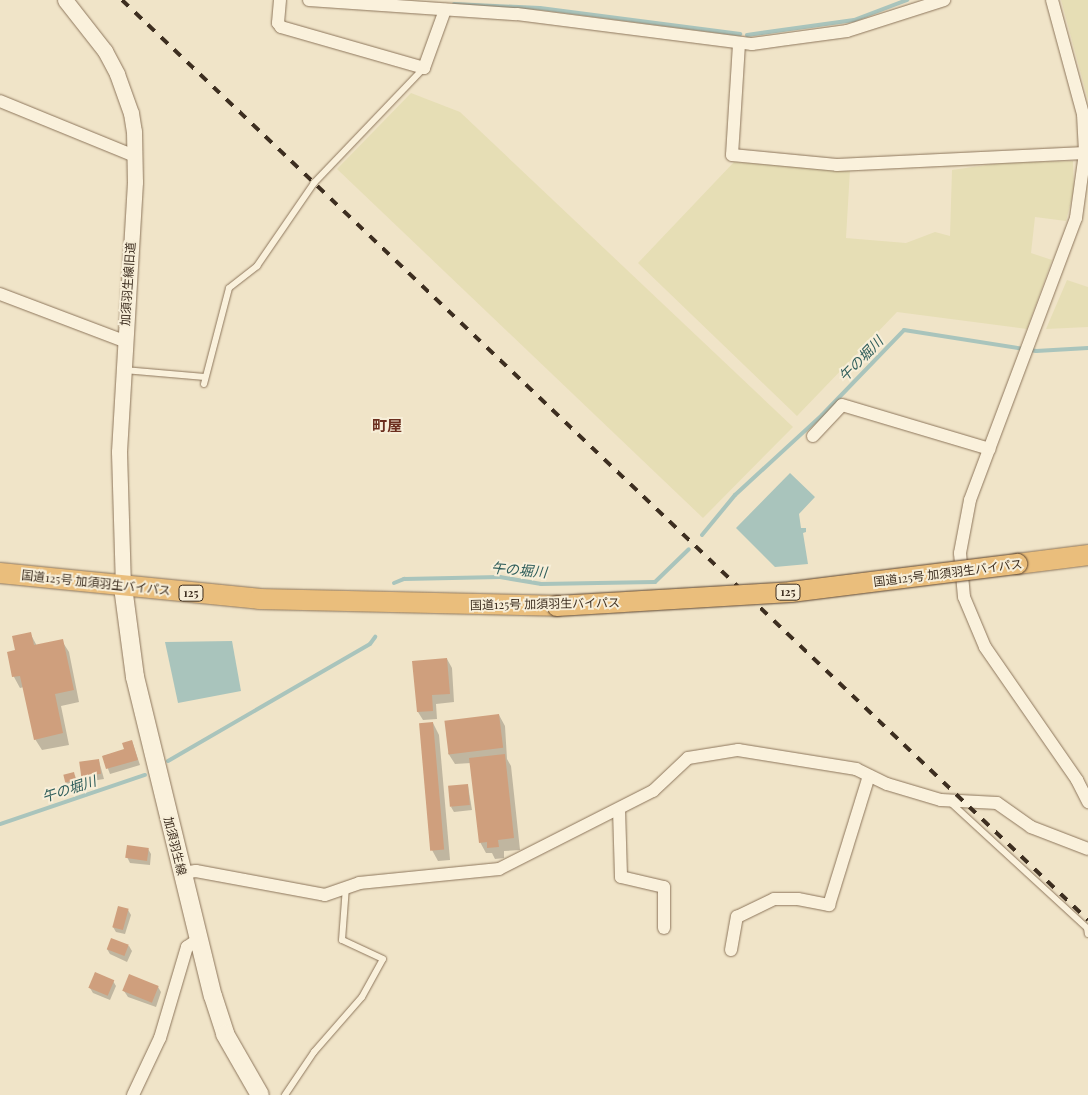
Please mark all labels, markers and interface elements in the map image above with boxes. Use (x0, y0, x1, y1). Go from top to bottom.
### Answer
street label: 加須羽生線旧道 (118, 242, 138, 326)
water label: 午の堀川 (836, 333, 886, 385)
district label: 町屋 (372, 417, 402, 435)
street label: 国道125号 加須羽生バイパス (873, 557, 1023, 589)
water label: 午の堀川 (490, 559, 548, 581)
street label: 国道125号 加須羽生バイパス (21, 568, 171, 598)
road number: 125 (177, 584, 205, 602)
road number: 125 (774, 584, 802, 600)
street label: 国道125号 加須羽生バイパス (470, 595, 620, 613)
water label: 午の堀川 (40, 772, 98, 806)
street label: 加須羽生線 (161, 815, 189, 877)

